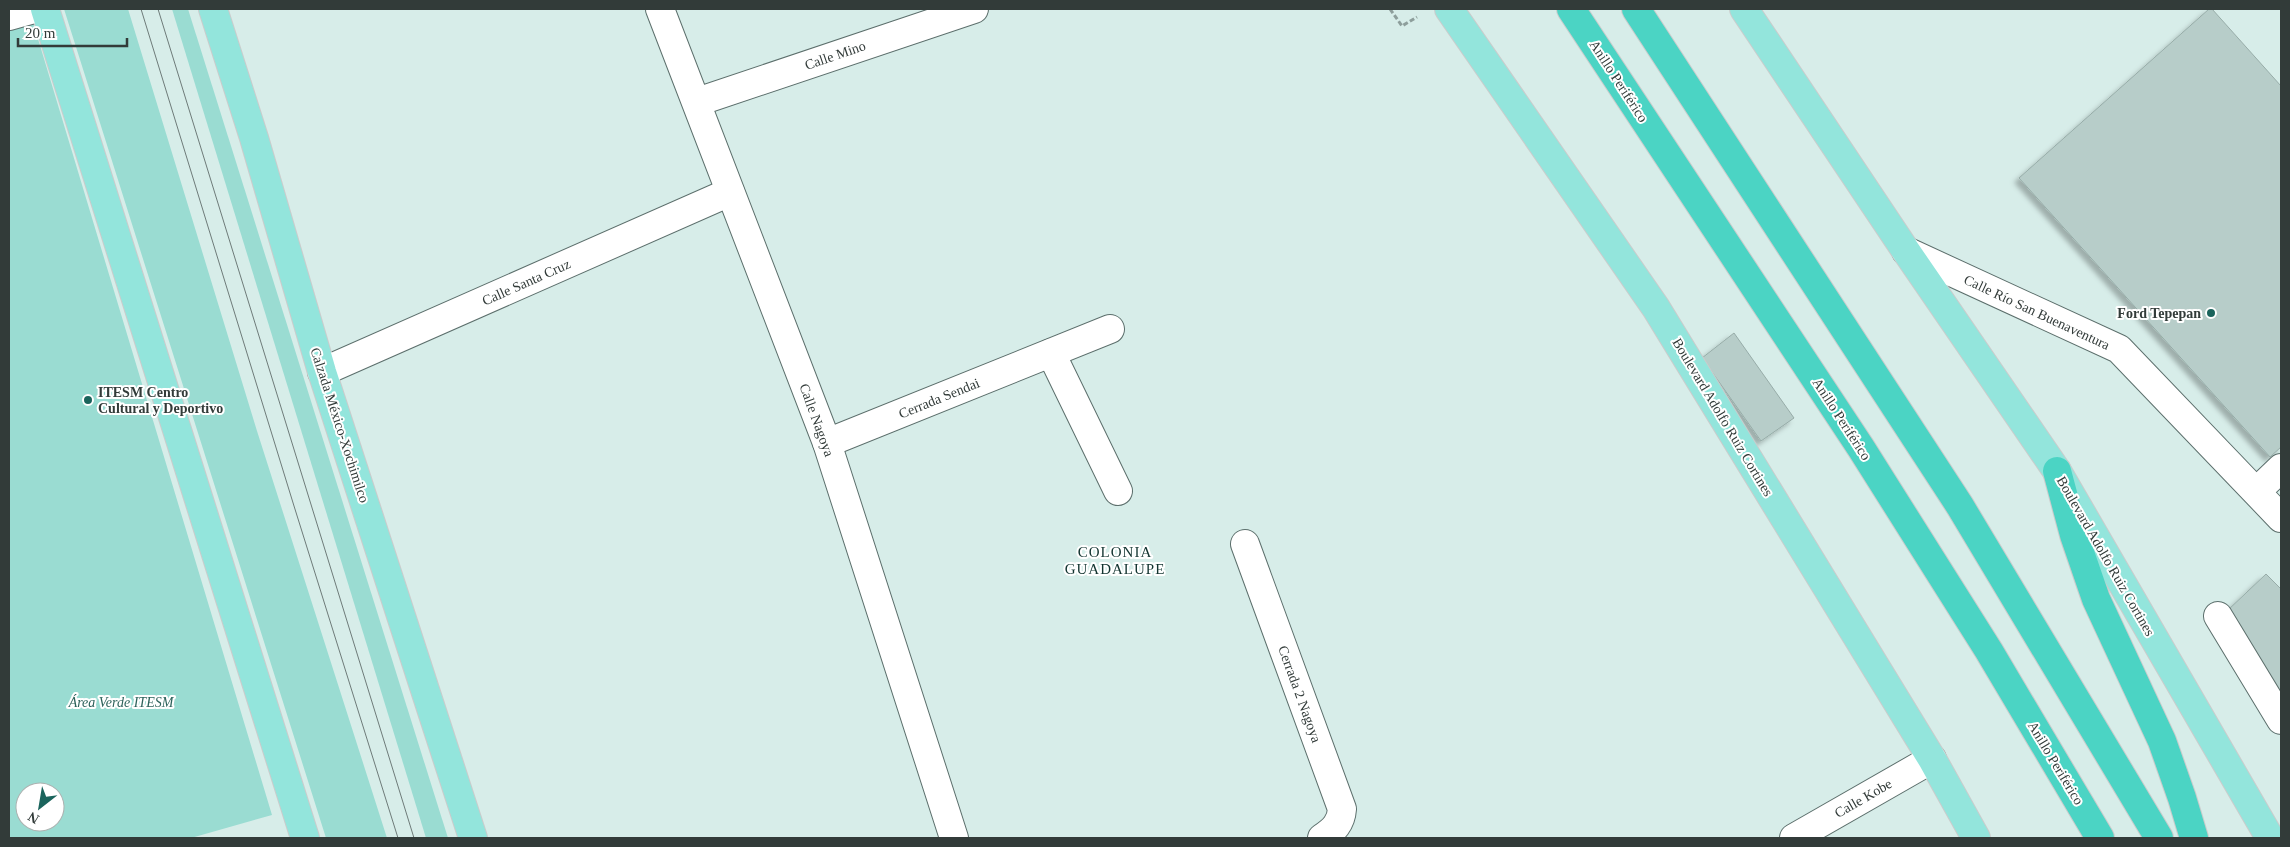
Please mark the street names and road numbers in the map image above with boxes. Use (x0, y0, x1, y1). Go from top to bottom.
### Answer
street label: Calle Mino (803, 38, 868, 73)
street label: Anillo Periférico (1587, 38, 1651, 125)
street label: Calle Santa Cruz (480, 256, 573, 309)
street label: Calle Río San Buenaventura (1962, 272, 2113, 353)
street label: Boulevard Adolfo Ruiz Cortines (1669, 336, 1776, 499)
street label: Calzada México-Xochimilco (307, 346, 372, 505)
street label: Cerrada Sendai (897, 375, 982, 422)
street label: Anillo Periférico (1810, 376, 1874, 463)
street label: Calle Nagoya (796, 382, 837, 459)
street label: Boulevard Adolfo Ruiz Cortines (2054, 474, 2157, 639)
street label: Cerrada 2 Nagoya (1275, 644, 1324, 745)
street label: Anillo Periférico (2025, 719, 2086, 808)
street label: Calle Kobe (1832, 776, 1894, 821)

